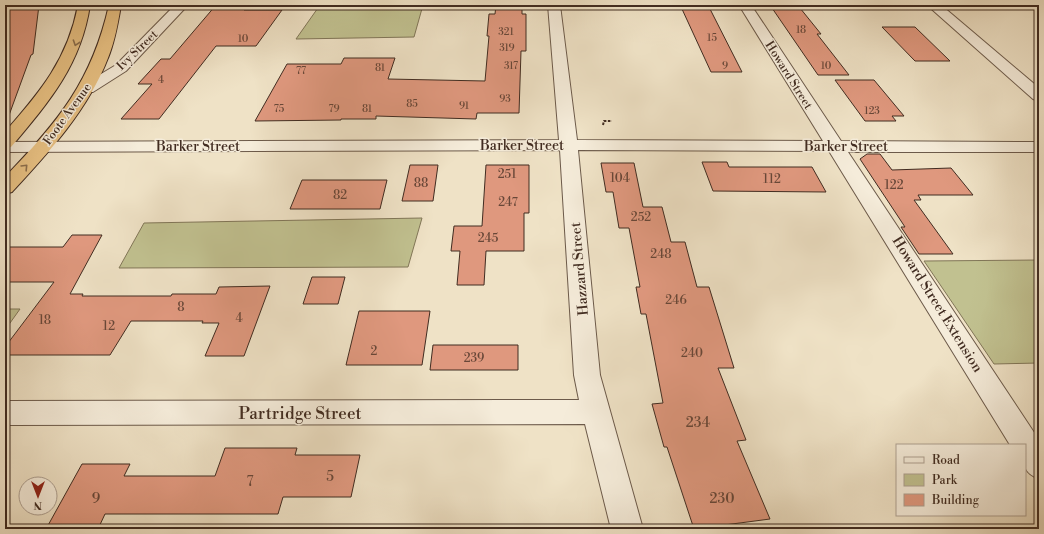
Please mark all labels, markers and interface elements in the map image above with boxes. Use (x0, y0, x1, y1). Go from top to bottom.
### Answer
house number: 18 (796, 24, 806, 36)
house number: 321 (498, 26, 515, 38)
street label: Ivy Street (114, 27, 162, 74)
house number: 15 (707, 32, 717, 44)
house number: 10 (238, 33, 249, 45)
street label: Howard Street (762, 38, 816, 113)
one-way arrow (72, 39, 80, 46)
house number: 319 (499, 42, 515, 54)
house number: 317 (504, 60, 518, 72)
house number: 9 (722, 60, 728, 72)
house number: 10 (821, 60, 832, 72)
house number: 81 (375, 62, 386, 74)
house number: 77 (296, 65, 306, 77)
house number: 4 (158, 74, 164, 86)
street label: Foote Avenue (40, 80, 95, 148)
house number: 93 (499, 93, 511, 105)
house number: 85 (406, 98, 418, 110)
house number: 91 (459, 100, 470, 112)
house number: 75 (274, 103, 285, 115)
house number: 79 (329, 103, 339, 115)
house number: 81 (362, 103, 373, 115)
house number: 123 (864, 105, 880, 117)
street label: Barker Street (479, 137, 564, 155)
street label: Barker Street (155, 138, 240, 156)
street label: Barker Street (803, 138, 888, 156)
one-way arrow (20, 164, 28, 172)
house number: 251 (498, 167, 517, 182)
house number: 104 (610, 171, 630, 186)
house number: 112 (763, 172, 781, 187)
house number: 88 (414, 176, 428, 191)
house number: 122 (884, 178, 904, 193)
house number: 82 (333, 188, 347, 203)
house number: 247 (498, 195, 518, 210)
house number: 252 (631, 210, 651, 225)
street label: Hazzard Street (567, 221, 593, 316)
house number: 245 (478, 231, 499, 246)
street label: Howard Street Extension (888, 233, 987, 377)
house number: 248 (650, 247, 672, 262)
house number: 246 (665, 293, 687, 308)
house number: 8 (177, 300, 185, 315)
house number: 4 (235, 311, 243, 326)
house number: 18 (39, 313, 51, 328)
house number: 12 (103, 319, 115, 334)
house number: 2 (371, 344, 378, 359)
house number: 240 (681, 346, 703, 361)
house number: 239 (464, 351, 484, 366)
street label: Partridge Street (239, 403, 362, 425)
house number: 234 (686, 414, 710, 432)
legend (896, 444, 1026, 516)
text: Road (932, 453, 960, 468)
house number: 5 (326, 468, 334, 486)
house number: 7 (246, 473, 254, 491)
text: Park (932, 473, 958, 488)
north arrow (18, 476, 58, 516)
house number: 9 (92, 490, 100, 508)
house number: 230 (710, 490, 735, 508)
text: Building (931, 493, 980, 508)
text: N (33, 498, 42, 512)

